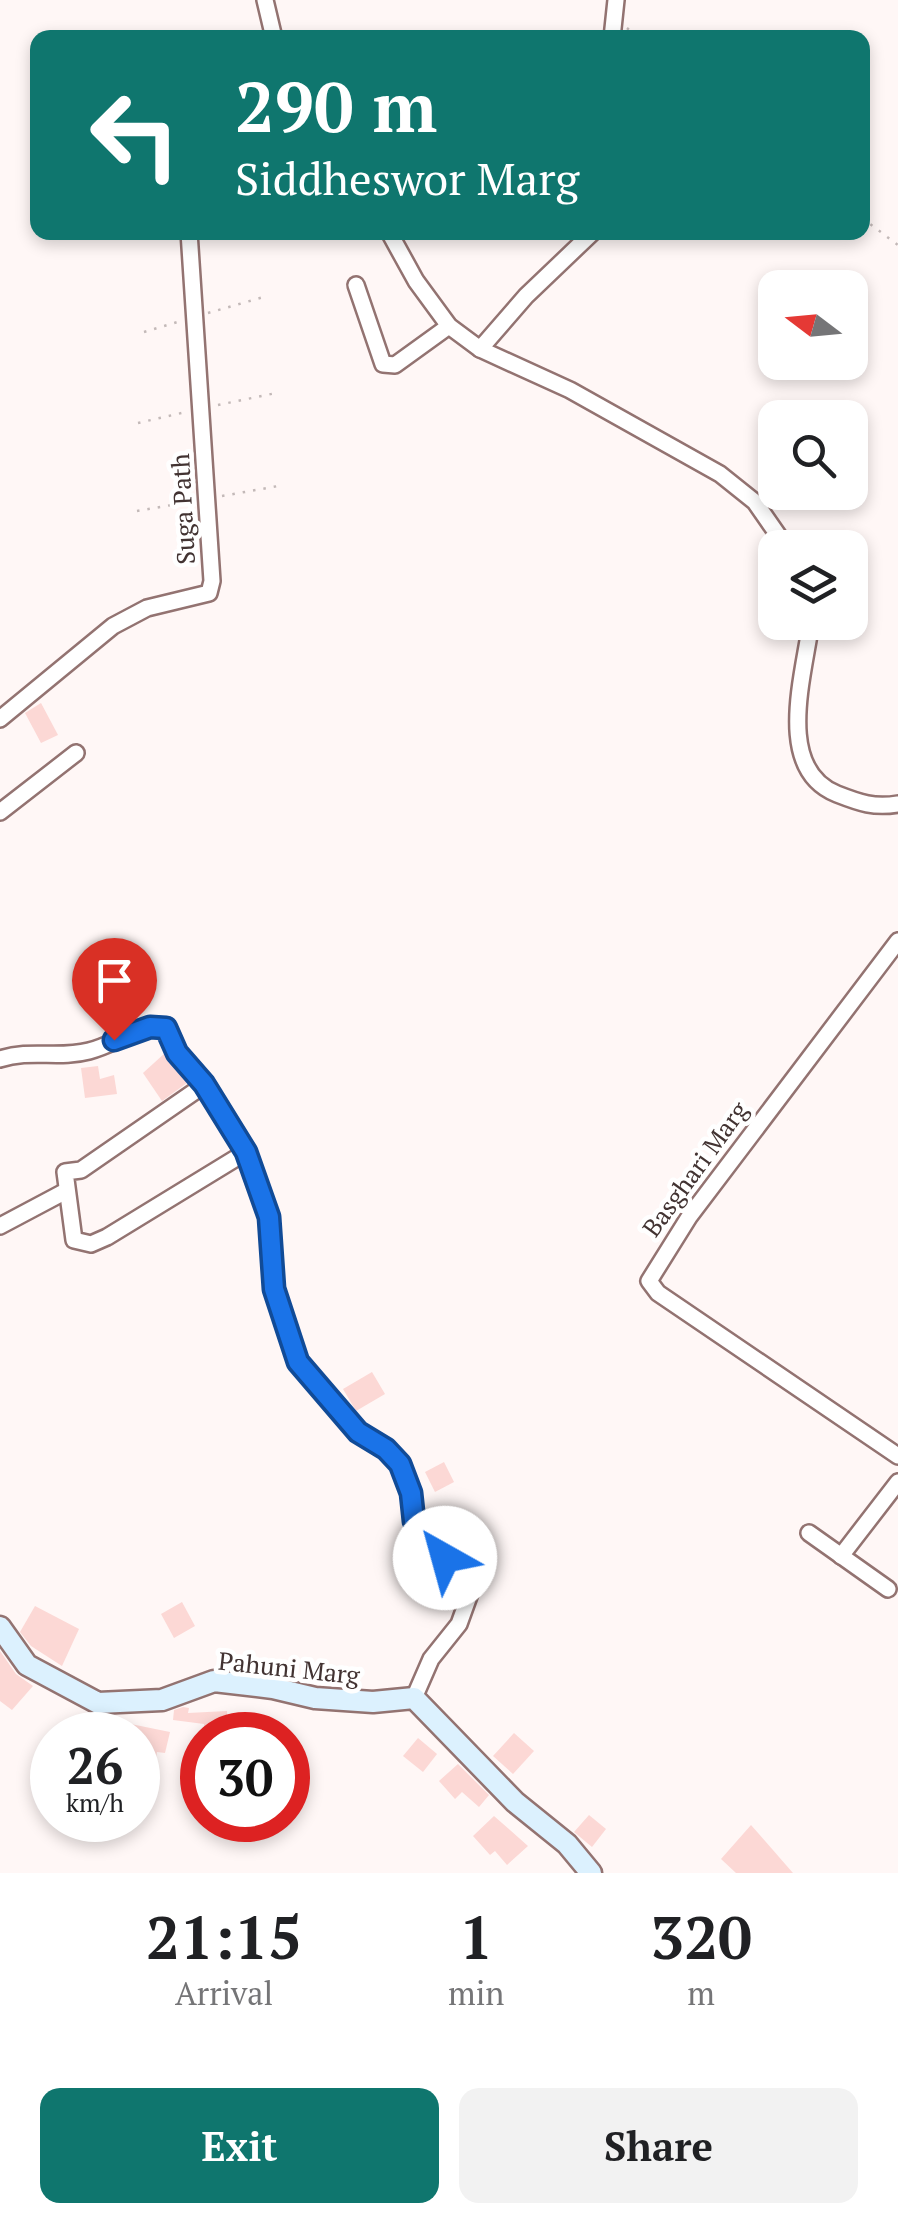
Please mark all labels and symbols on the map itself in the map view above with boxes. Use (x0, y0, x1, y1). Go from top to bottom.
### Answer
north arrow (758, 270, 868, 380)
street label: Suga Path (163, 452, 202, 565)
pin (72, 938, 157, 1041)
street label: Basghari Marg (634, 1094, 755, 1243)
position arrow (393, 1506, 497, 1610)
street label: Pahuni Marg (217, 1644, 362, 1691)
speed limit sign: 30 (180, 1712, 310, 1842)

